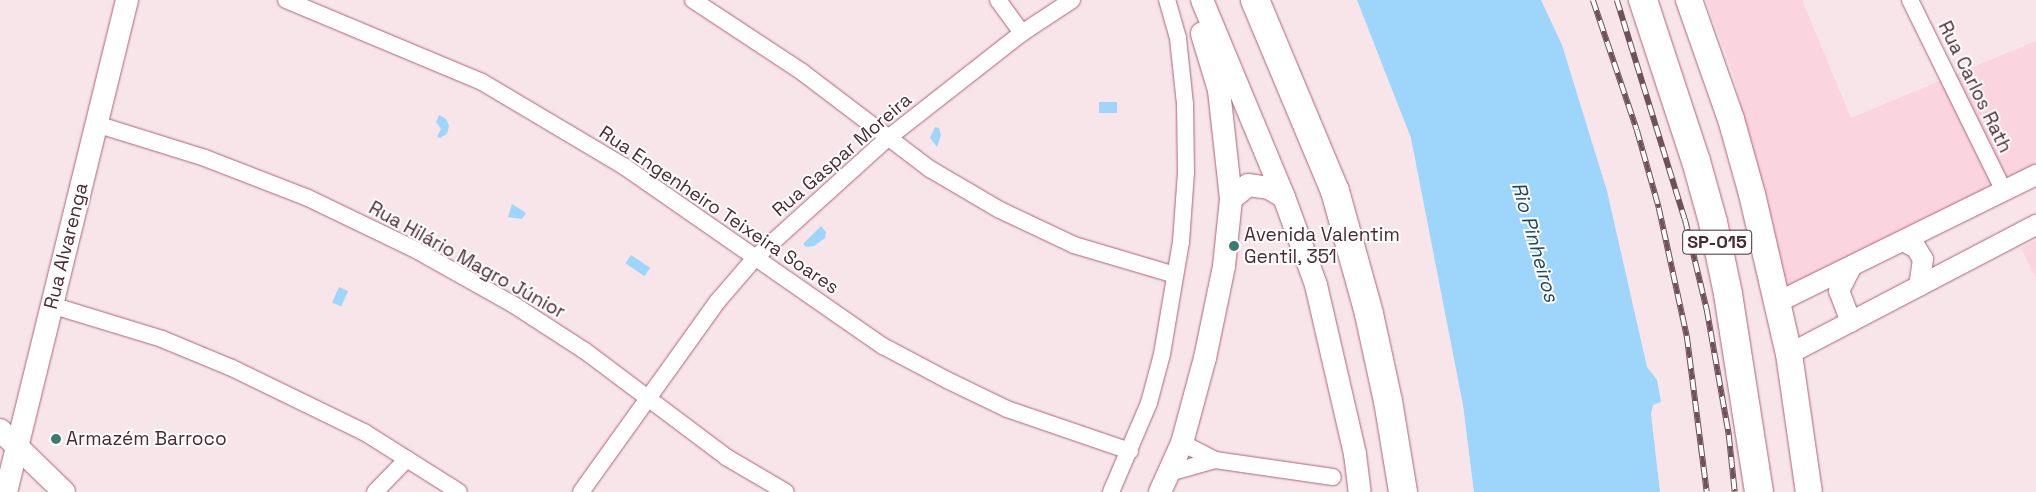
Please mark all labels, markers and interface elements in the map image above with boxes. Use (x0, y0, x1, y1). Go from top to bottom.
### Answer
street label: Rua Carlos Rath (1933, 17, 2017, 157)
street label: Rua Gaspar Moreira (768, 88, 916, 222)
street label: Rua Engenheiro Teixeira Soares (595, 121, 843, 299)
water label: Rio Pinheiros (1506, 179, 1564, 305)
street label: Rua Alvarenga (39, 180, 93, 312)
street label: Rua Hilário Magro Júnior (365, 196, 569, 324)
place label: Avenida Valentim Gentil, 351 (1244, 224, 1400, 268)
road number: SP-015 (1682, 226, 1752, 258)
marker: Avenida Valentim Gentil, 351 (1228, 240, 1240, 252)
place label: Armazém Barroco (66, 428, 227, 450)
marker: Armazém Barroco (50, 433, 62, 445)

